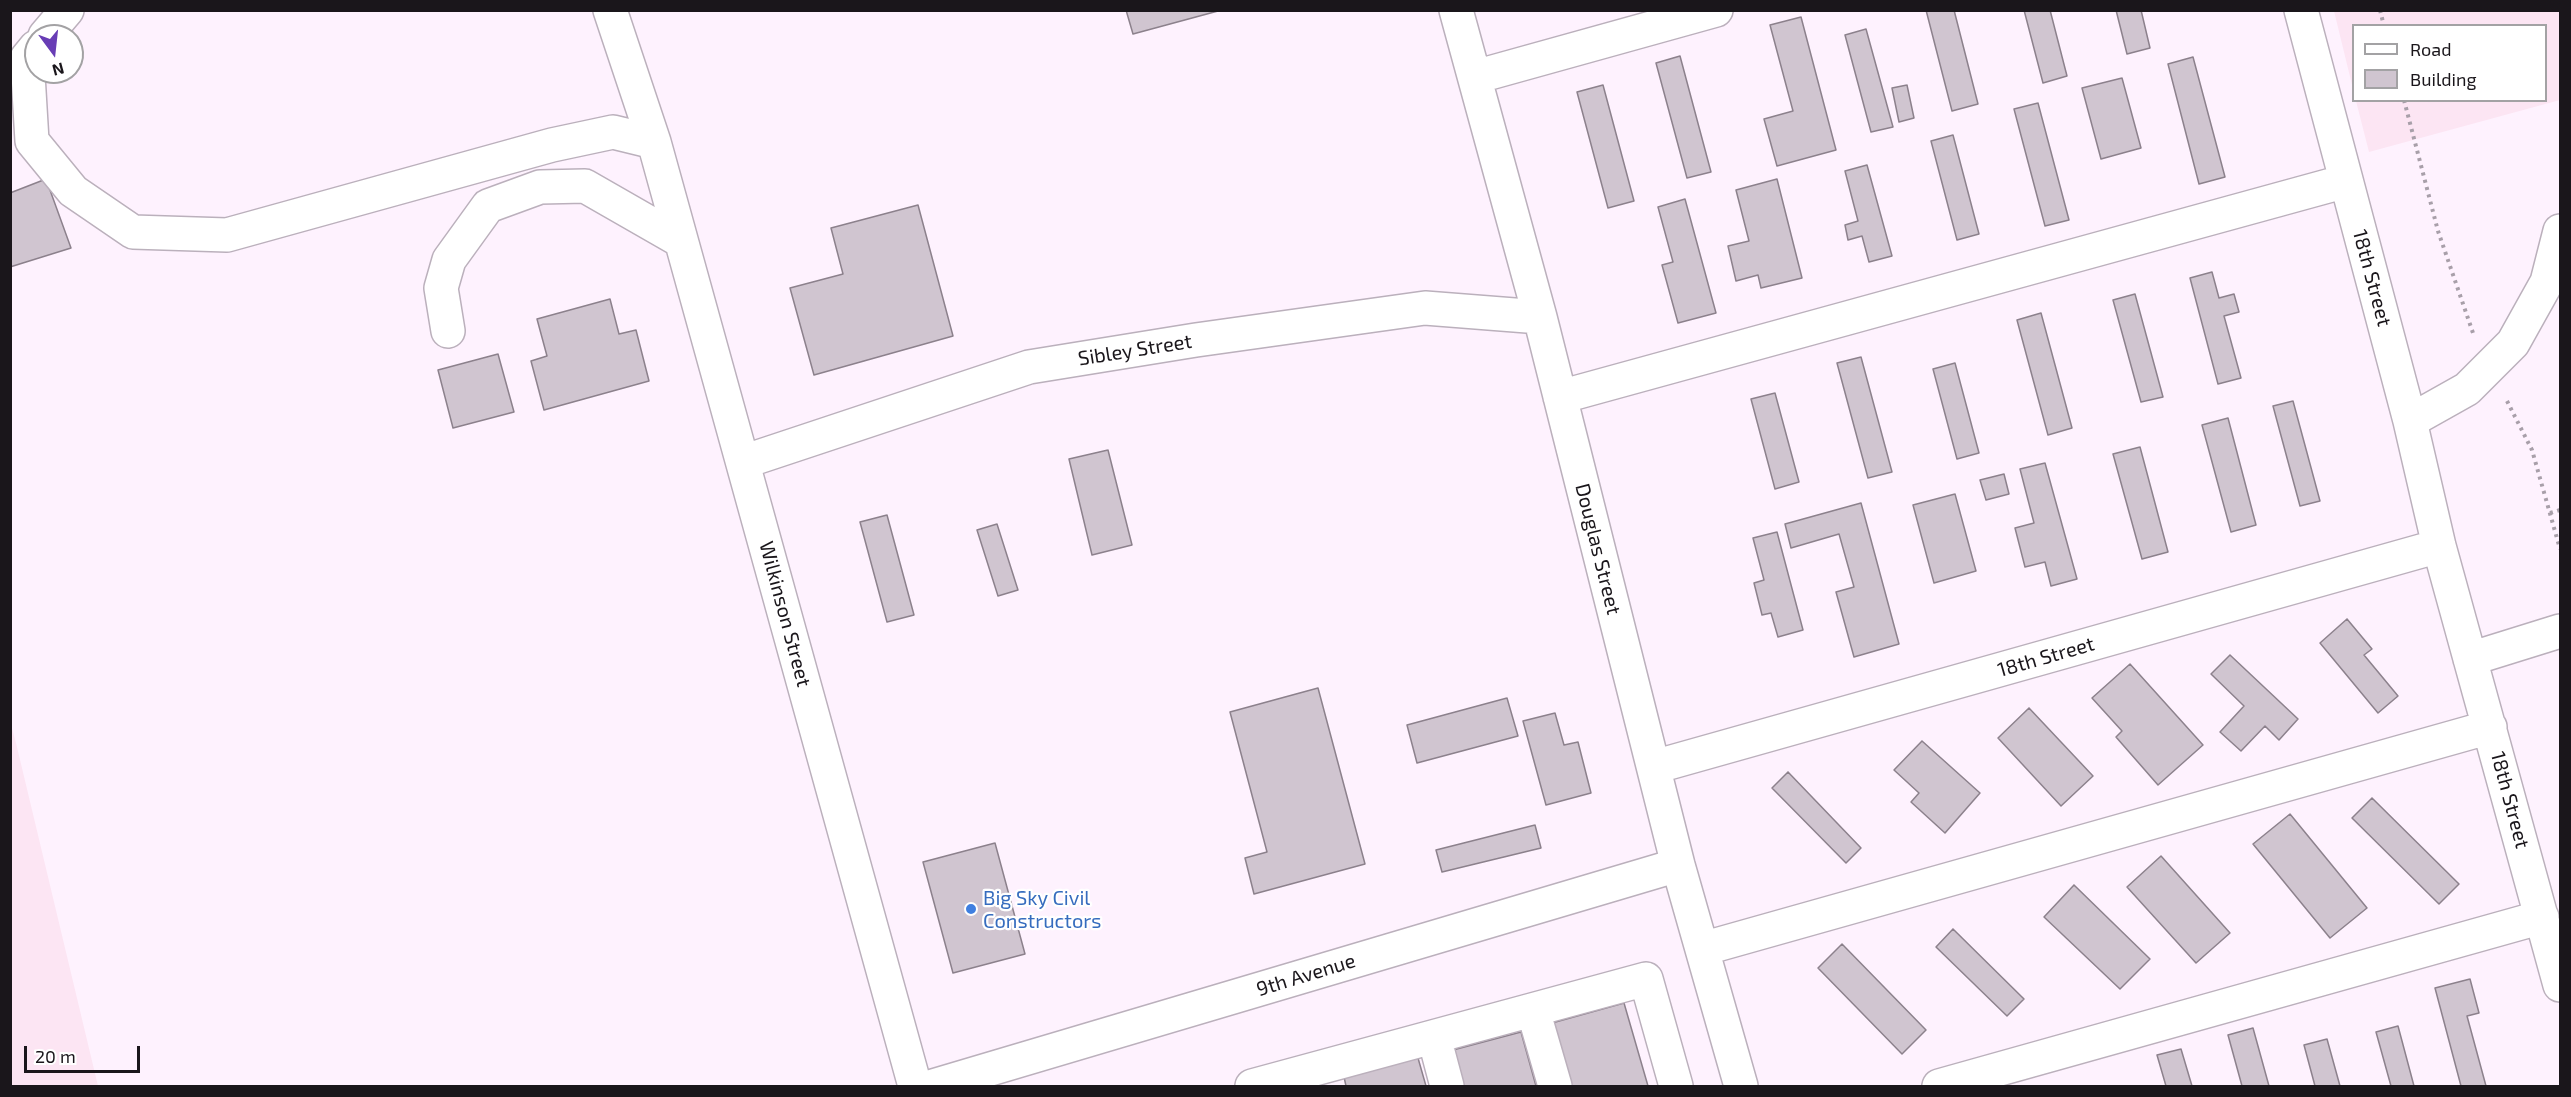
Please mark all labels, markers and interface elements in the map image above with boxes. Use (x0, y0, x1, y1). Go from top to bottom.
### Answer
north arrow (24, 24, 84, 84)
legend (2352, 24, 2547, 102)
text: Road (2410, 38, 2451, 60)
text: N (50, 59, 66, 81)
text: Building (2410, 68, 2477, 90)
street label: 18th Street (2348, 227, 2396, 329)
street label: Sibley Street (1076, 329, 1194, 371)
street label: Douglas Street (1570, 481, 1626, 617)
street label: Wilkinson Street (754, 539, 816, 689)
street label: 18th Street (1995, 632, 2097, 682)
street label: 18th Street (2486, 749, 2534, 851)
place label: Big Sky Civil Constructors (983, 886, 1102, 933)
marker: Big Sky Civil Constructors (964, 902, 978, 916)
street label: 9th Avenue (1254, 949, 1358, 1001)
scale bar (27, 1034, 142, 1072)
text: 20 m (35, 1045, 76, 1067)

